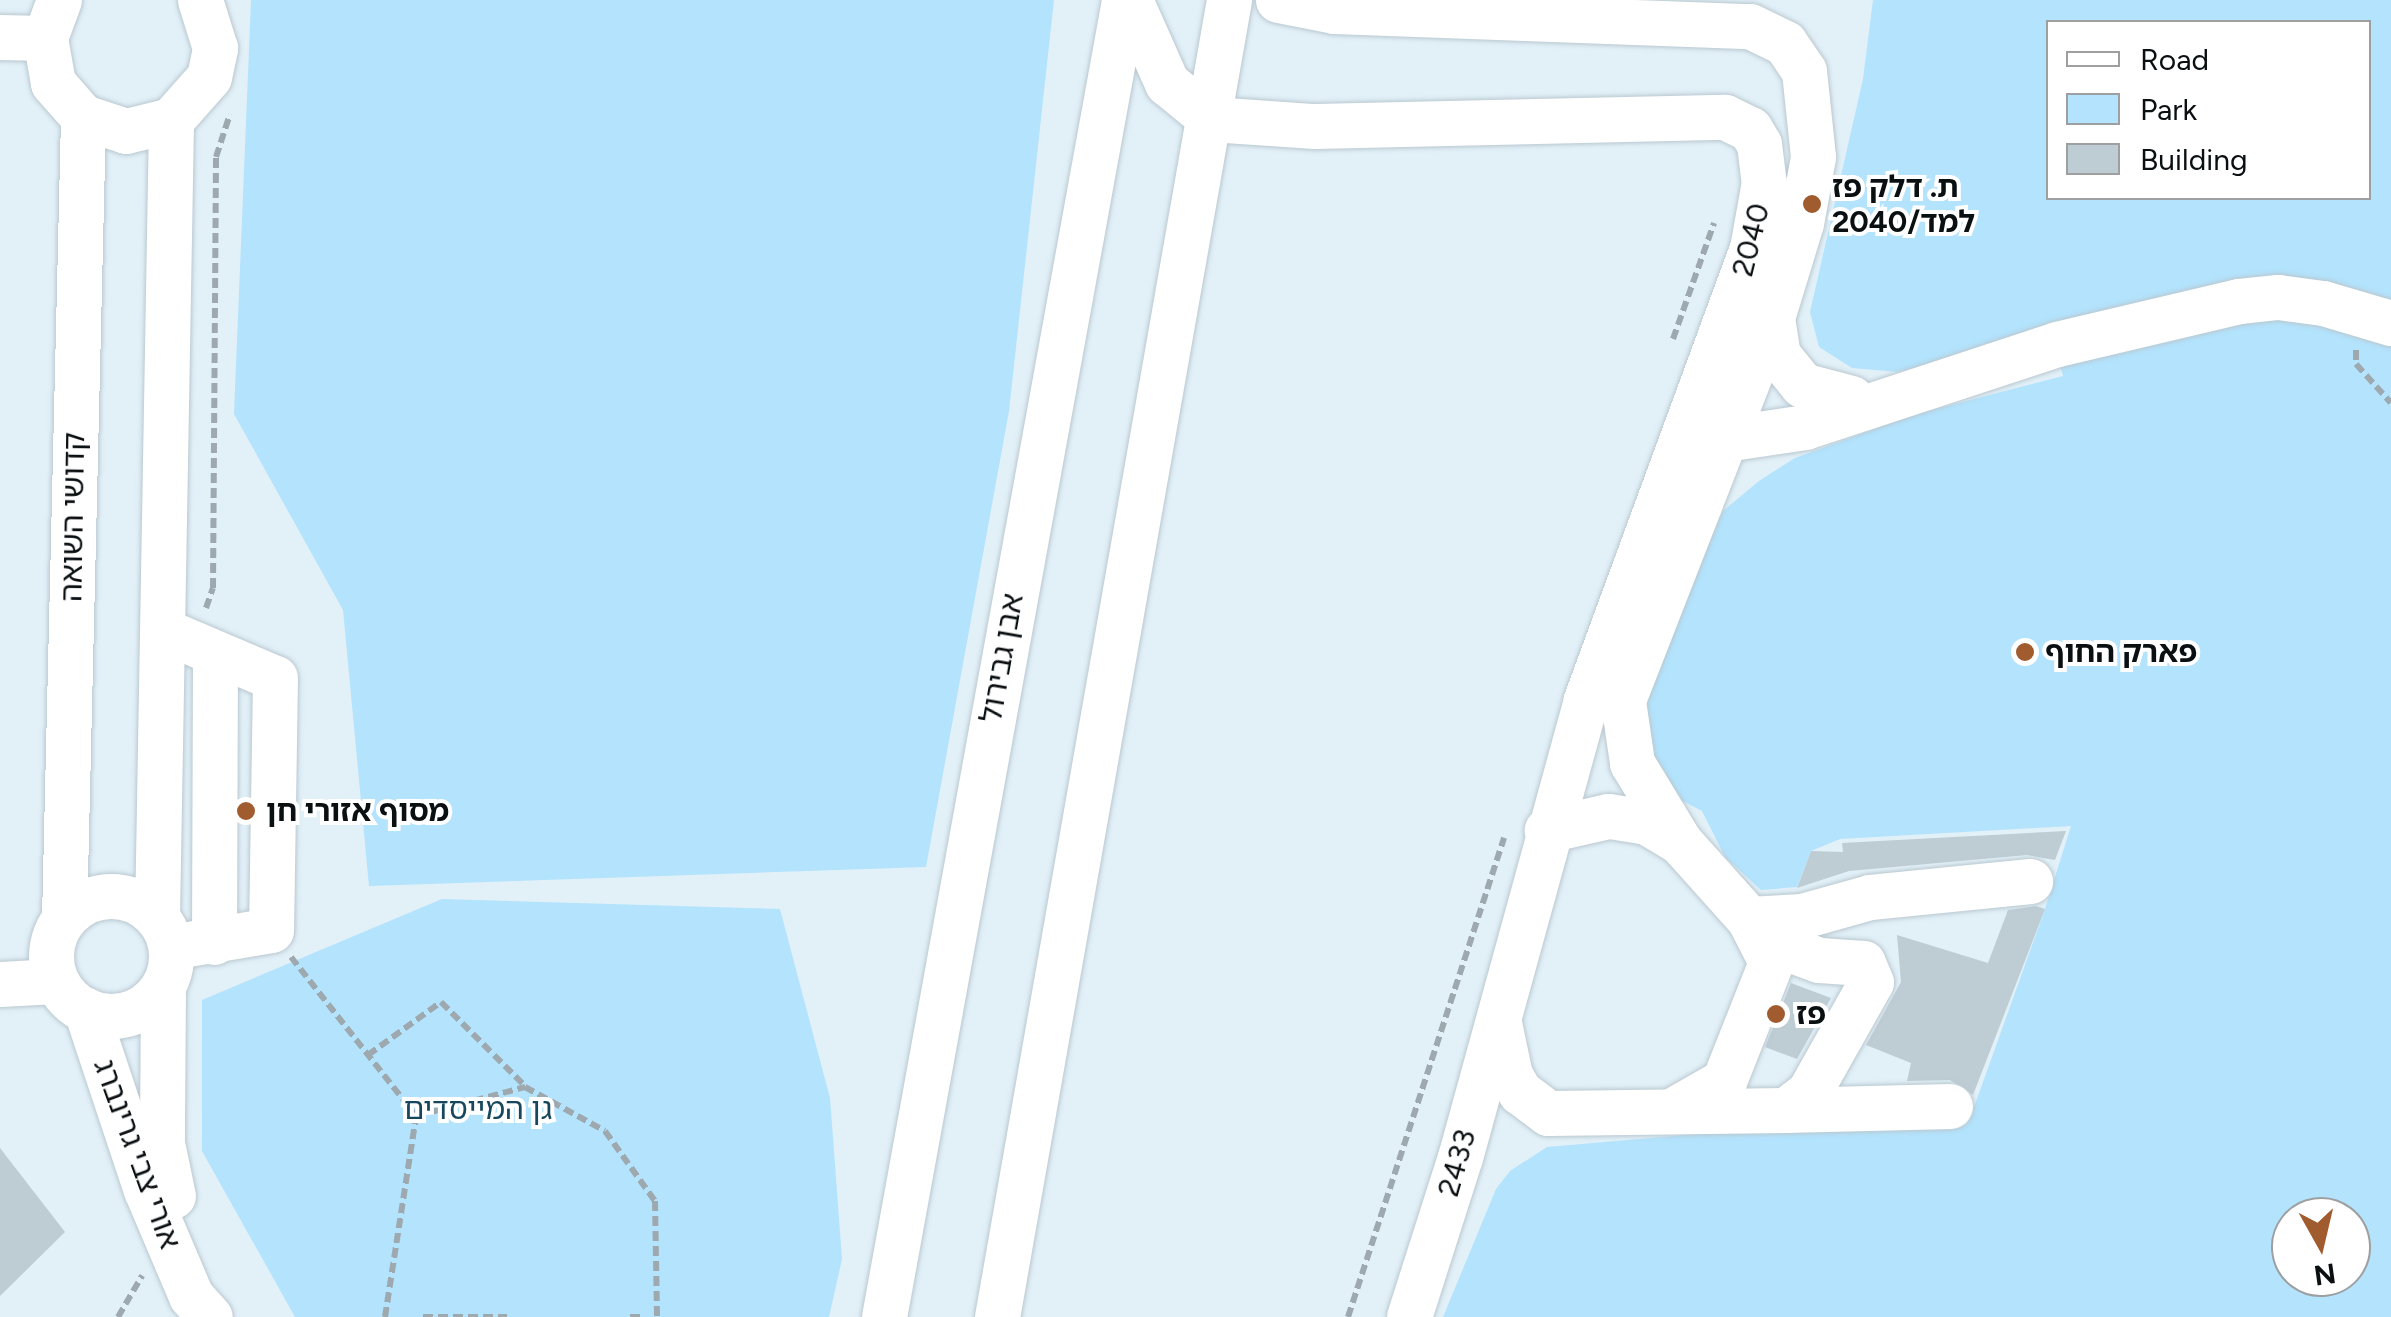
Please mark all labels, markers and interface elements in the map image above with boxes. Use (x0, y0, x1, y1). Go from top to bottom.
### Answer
legend (2046, 20, 2371, 200)
text: Road (2140, 41, 2209, 78)
text: Park (2140, 91, 2197, 128)
text: Building (2140, 141, 2248, 178)
place label: ת. דלק פז למד/2040 (1832, 169, 1975, 240)
marker: ת. דלק פז למד/2040 (1801, 193, 1823, 215)
street label: 2040 (1725, 200, 1777, 280)
street label: קדושי השואה (54, 432, 92, 602)
street label: אבן גבירול (973, 591, 1031, 725)
place label: פארק החוף (2045, 634, 2197, 670)
marker: פארק החוף (2014, 641, 2036, 663)
place label: מסוף אזורי חן (266, 793, 449, 829)
marker: מסוף אזורי חן (235, 800, 257, 822)
place label: פז (1796, 996, 1826, 1032)
marker: פז (1765, 1003, 1787, 1025)
street label: אורי צבי גרינברג (86, 1054, 188, 1254)
park label: גן המייסדים (404, 1091, 552, 1127)
street label: 2433 (1430, 1125, 1484, 1201)
north arrow (2271, 1197, 2371, 1297)
text: N (2312, 1256, 2338, 1293)

